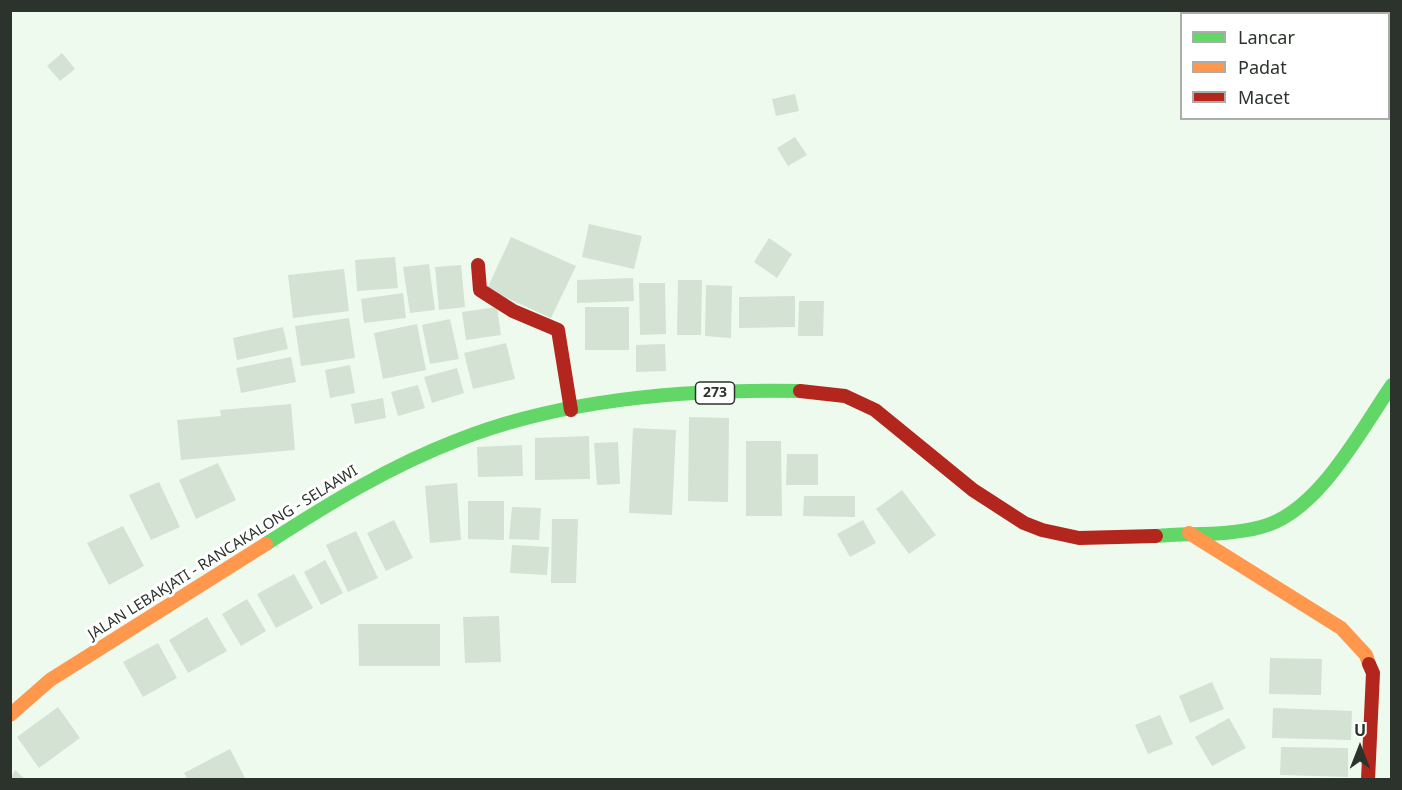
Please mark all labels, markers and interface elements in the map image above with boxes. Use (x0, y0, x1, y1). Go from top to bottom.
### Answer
legend (1180, 12, 1390, 120)
text: Lancar (1238, 25, 1295, 49)
text: Padat (1238, 55, 1287, 79)
text: Macet (1238, 85, 1290, 109)
road number: 273 (696, 382, 734, 404)
street label: JALAN LEBAKJATI - RANCAKALONG - SELAAWI (85, 462, 361, 644)
north arrow (1330, 718, 1390, 778)
text: U (1354, 719, 1366, 741)

